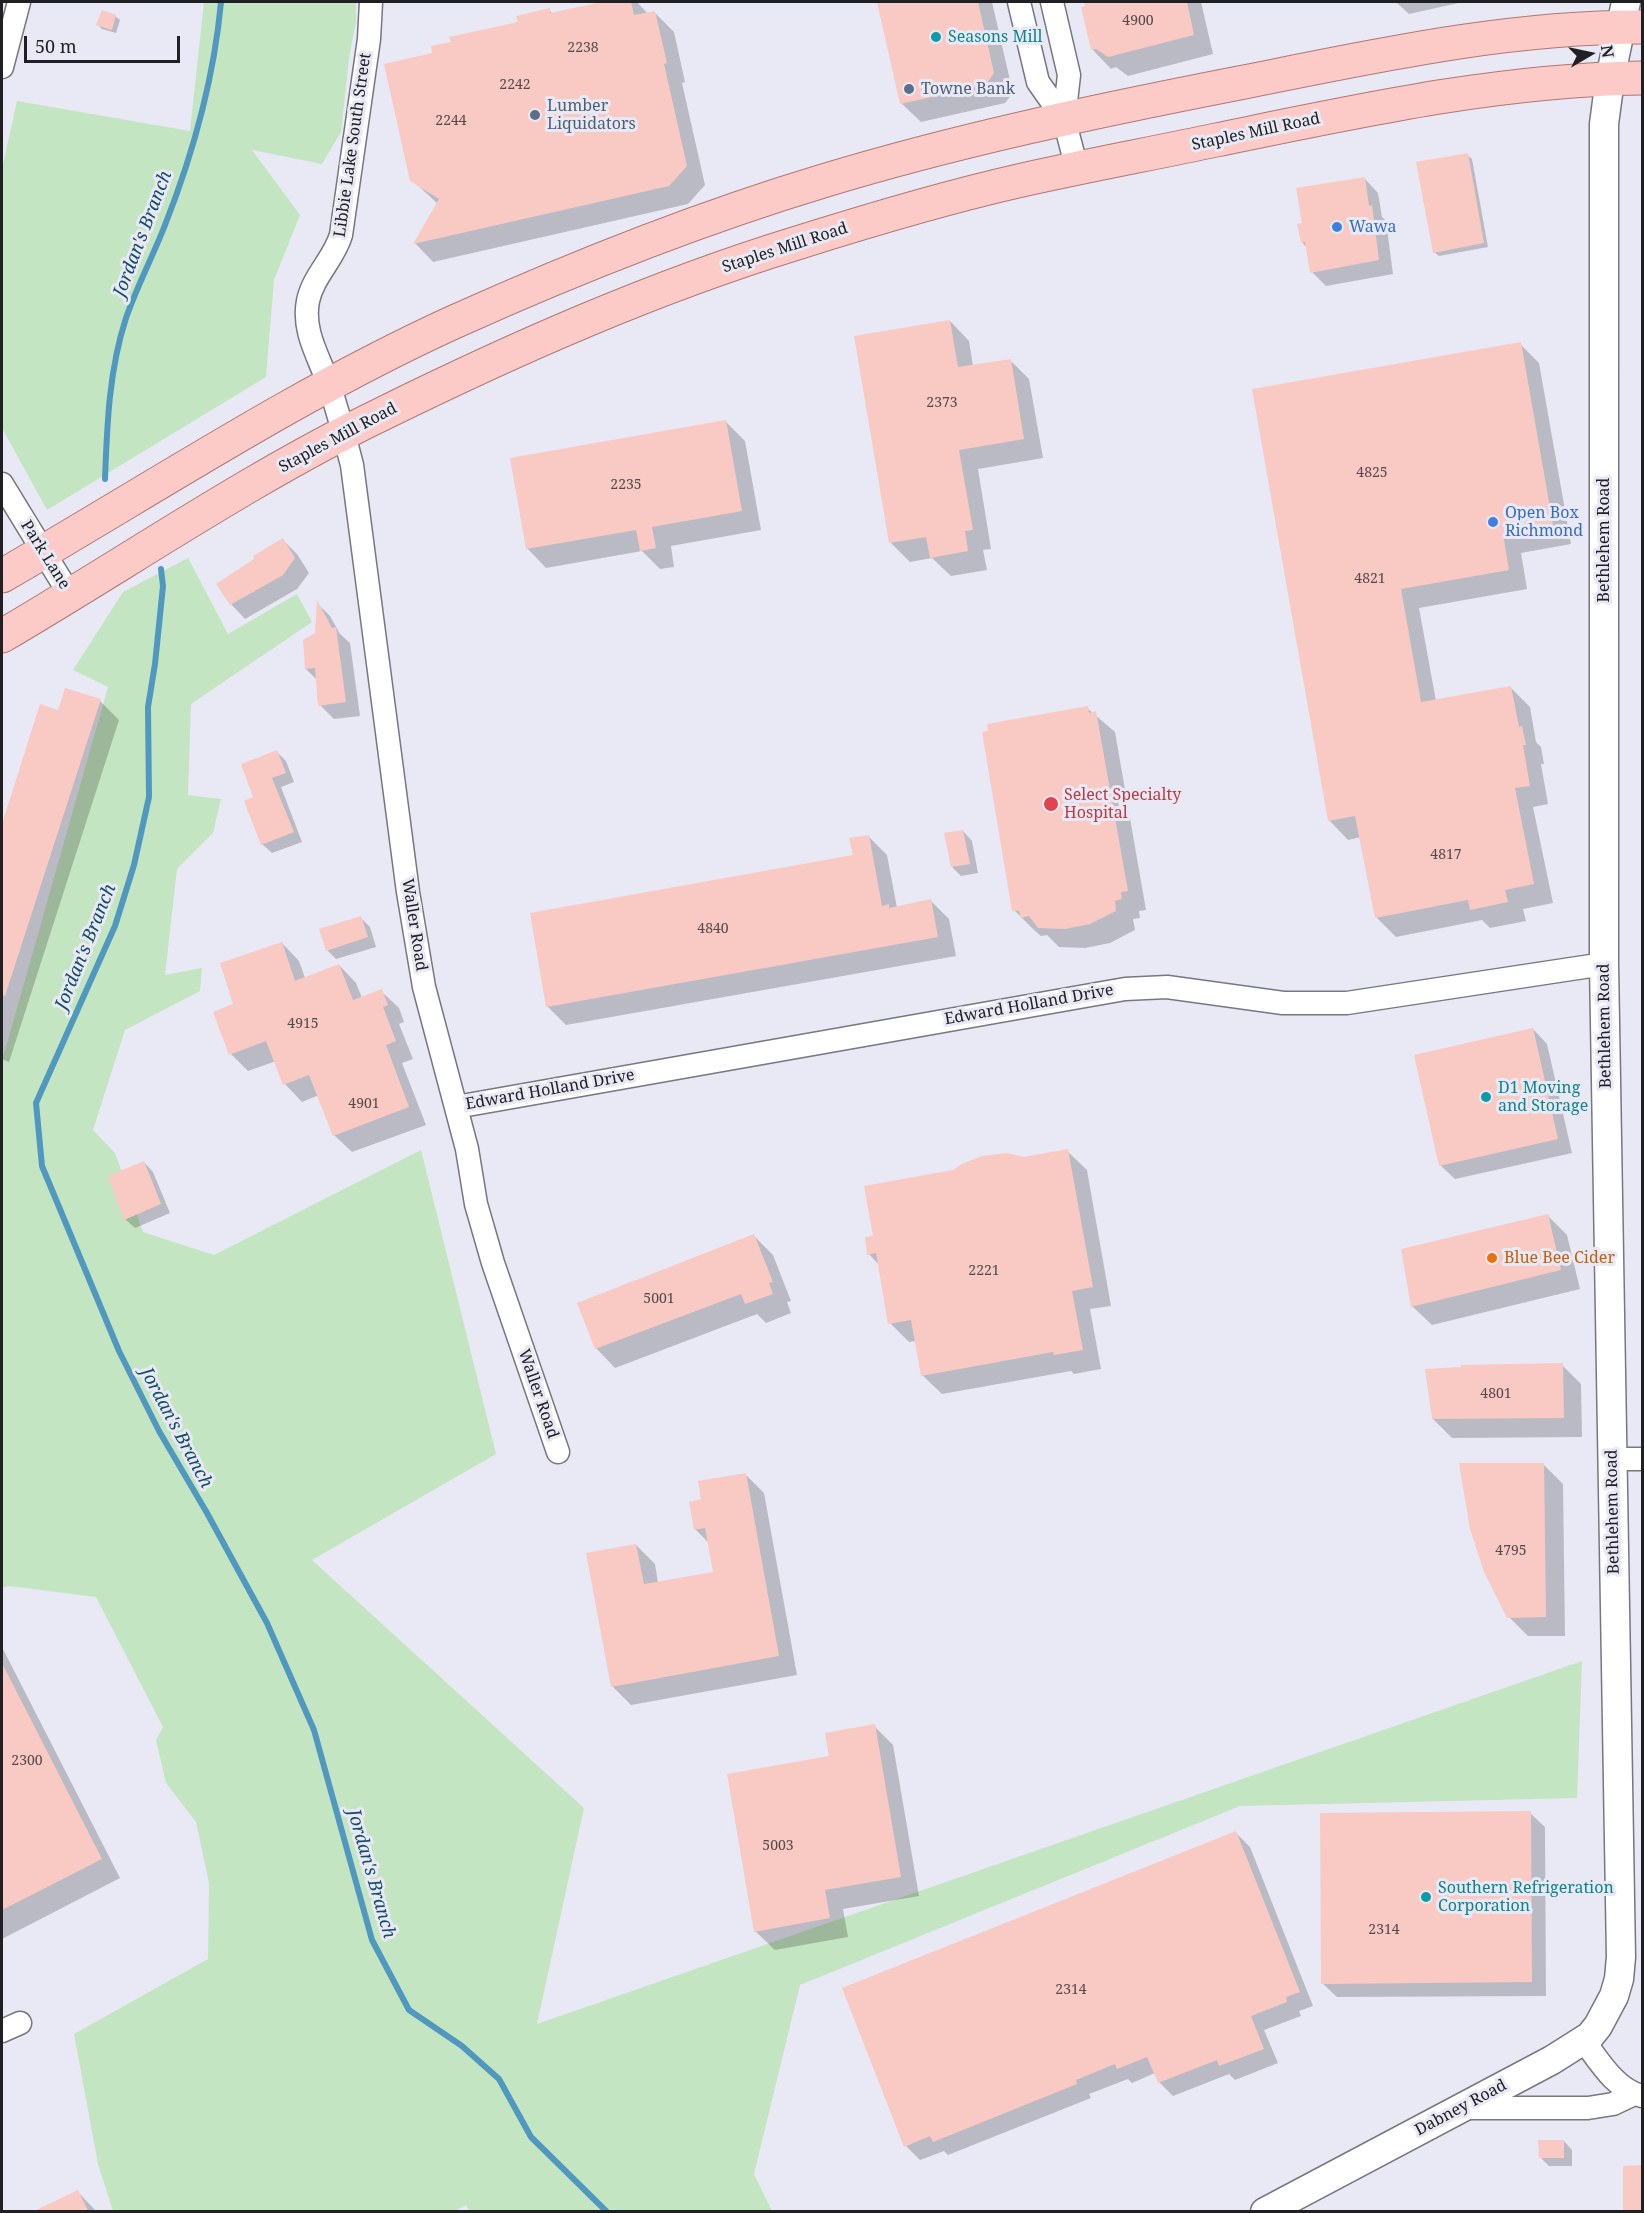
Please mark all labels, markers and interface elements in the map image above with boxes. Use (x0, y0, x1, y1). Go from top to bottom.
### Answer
house number: 4900 (1122, 13, 1154, 29)
scale bar (27, 24, 183, 62)
north arrow (1560, 24, 1620, 84)
place label: Seasons Mill (948, 27, 1042, 47)
marker: Seasons Mill (929, 30, 943, 44)
text: 50 m (35, 34, 77, 58)
house number: 2238 (567, 40, 599, 56)
text: N (1596, 43, 1620, 59)
street label: Libbie Lake South Street (331, 52, 375, 238)
house number: 2242 (499, 77, 531, 93)
place label: Towne Bank (921, 79, 1015, 99)
marker: Towne Bank (902, 82, 916, 96)
place label: Lumber Liquidators (547, 96, 636, 134)
marker: Lumber Liquidators (528, 108, 542, 122)
street label: Staples Mill Road (1190, 109, 1322, 155)
house number: 2244 (435, 113, 467, 129)
water label: Jordan's Branch (109, 168, 177, 300)
place label: Wawa (1349, 217, 1396, 237)
street label: Staples Mill Road (720, 219, 850, 277)
marker: Wawa (1330, 220, 1344, 234)
house number: 2373 (926, 395, 958, 411)
street label: Staples Mill Road (276, 399, 400, 477)
house number: 4825 (1356, 465, 1388, 481)
house number: 2235 (610, 477, 642, 493)
street label: Bethlehem Road (1594, 478, 1614, 602)
place label: Open Box Richmond (1505, 503, 1583, 541)
marker: Open Box Richmond (1486, 515, 1500, 529)
street label: Park Lane (16, 517, 74, 593)
house number: 4821 (1354, 571, 1386, 587)
place label: Select Specialty Hospital (1064, 785, 1181, 823)
marker: Select Specialty Hospital (1042, 795, 1060, 813)
house number: 4817 (1430, 847, 1462, 863)
street label: Waller Road (397, 877, 431, 973)
water label: Jordan's Branch (51, 881, 121, 1013)
house number: 4840 (697, 921, 729, 937)
street label: Bethlehem Road (1594, 963, 1616, 1089)
street label: Edward Holland Drive (943, 981, 1115, 1029)
house number: 4915 (287, 1016, 319, 1032)
street label: Edward Holland Drive (464, 1066, 636, 1114)
place label: D1 Moving and Storage (1498, 1078, 1588, 1116)
marker: D1 Moving and Storage (1479, 1090, 1493, 1104)
house number: 4901 (348, 1096, 380, 1112)
place label: Blue Bee Cider (1504, 1248, 1615, 1268)
marker: Blue Bee Cider (1485, 1251, 1499, 1265)
house number: 2221 (968, 1263, 1000, 1279)
house number: 5001 (643, 1291, 675, 1307)
street label: Waller Road (514, 1347, 562, 1441)
water label: Jordan's Branch (135, 1364, 217, 1492)
house number: 4801 (1480, 1386, 1512, 1402)
street label: Bethlehem Road (1602, 1449, 1624, 1575)
house number: 4795 (1495, 1543, 1527, 1559)
house number: 2300 (11, 1753, 43, 1769)
water label: Jordan's Branch (342, 1807, 400, 1941)
house number: 5003 (762, 1838, 794, 1854)
place label: Southern Refrigeration Corporation (1438, 1878, 1614, 1916)
marker: Southern Refrigeration Corporation (1419, 1890, 1433, 1904)
house number: 2314 (1368, 1922, 1400, 1938)
house number: 2314 (1055, 1982, 1087, 1998)
street label: Dabney Road (1412, 2076, 1510, 2140)

